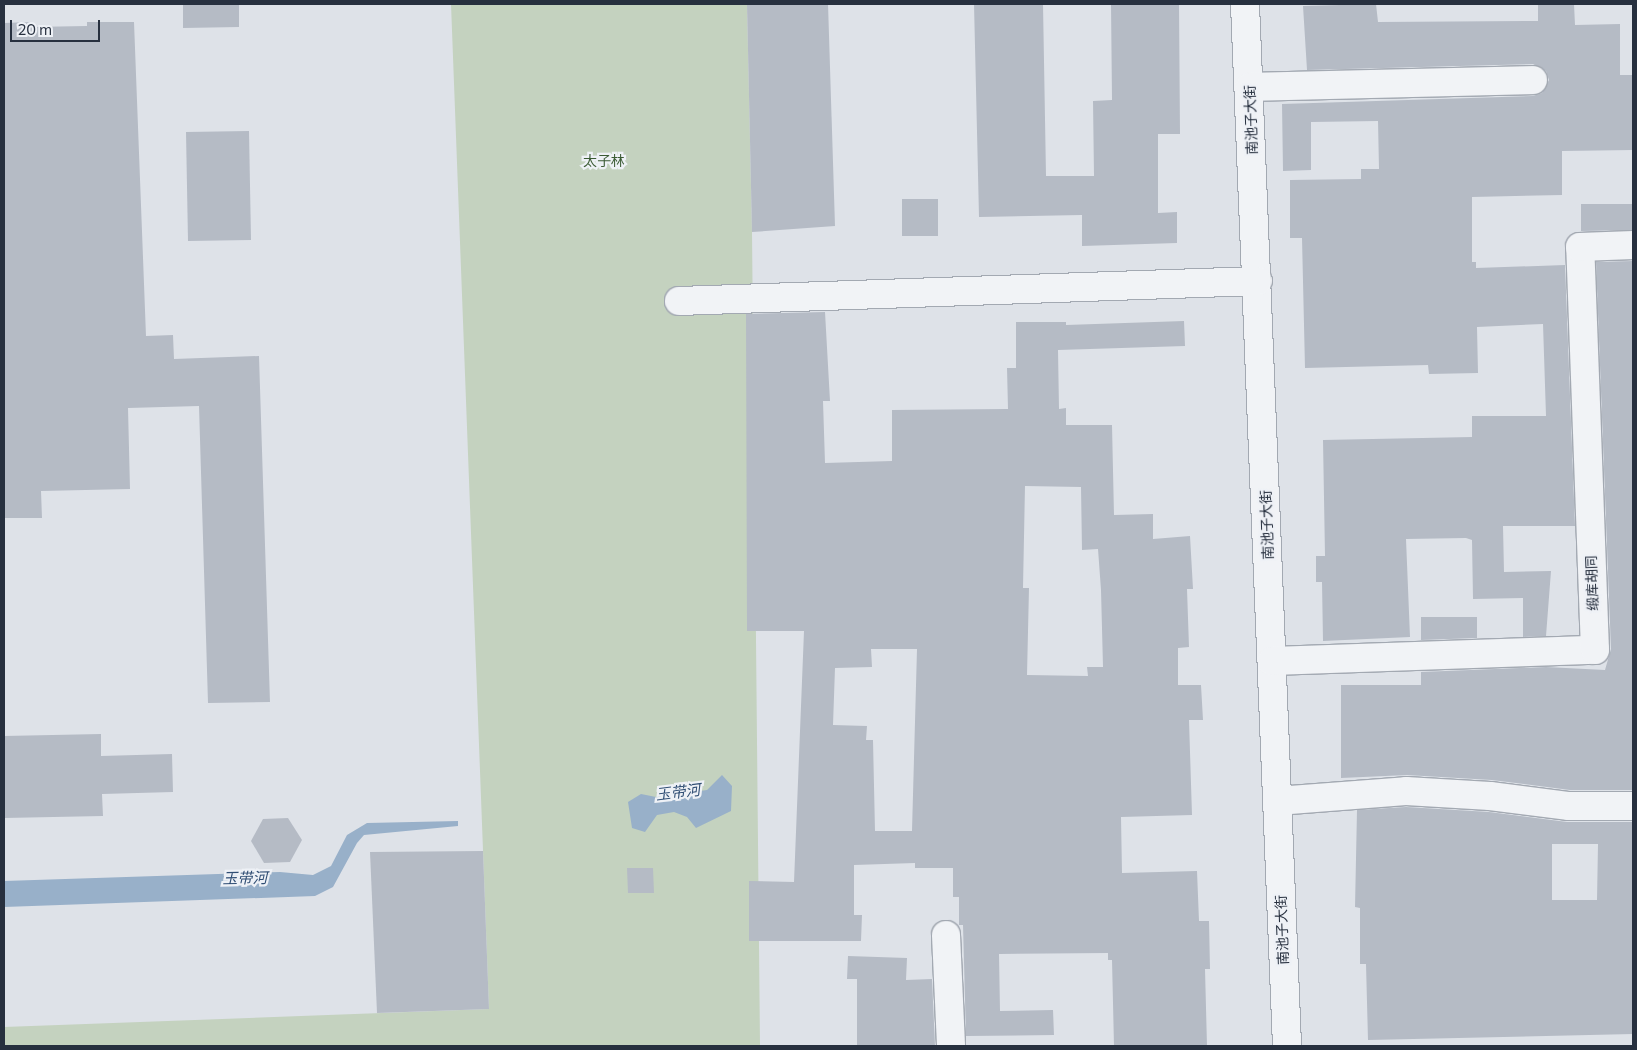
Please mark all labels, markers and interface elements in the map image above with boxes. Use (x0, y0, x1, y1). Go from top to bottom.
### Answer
scale bar (12, 10, 102, 42)
text: 20 m (18, 20, 52, 38)
street label: 南池子大街 (1241, 85, 1261, 155)
park label: 太子林 (583, 153, 625, 169)
street label: 南池子大街 (1257, 490, 1277, 560)
street label: 缎库胡同 (1583, 555, 1601, 611)
water label: 玉带河 (655, 780, 701, 804)
water label: 玉带河 (222, 869, 268, 887)
street label: 南池子大街 (1272, 895, 1292, 965)

